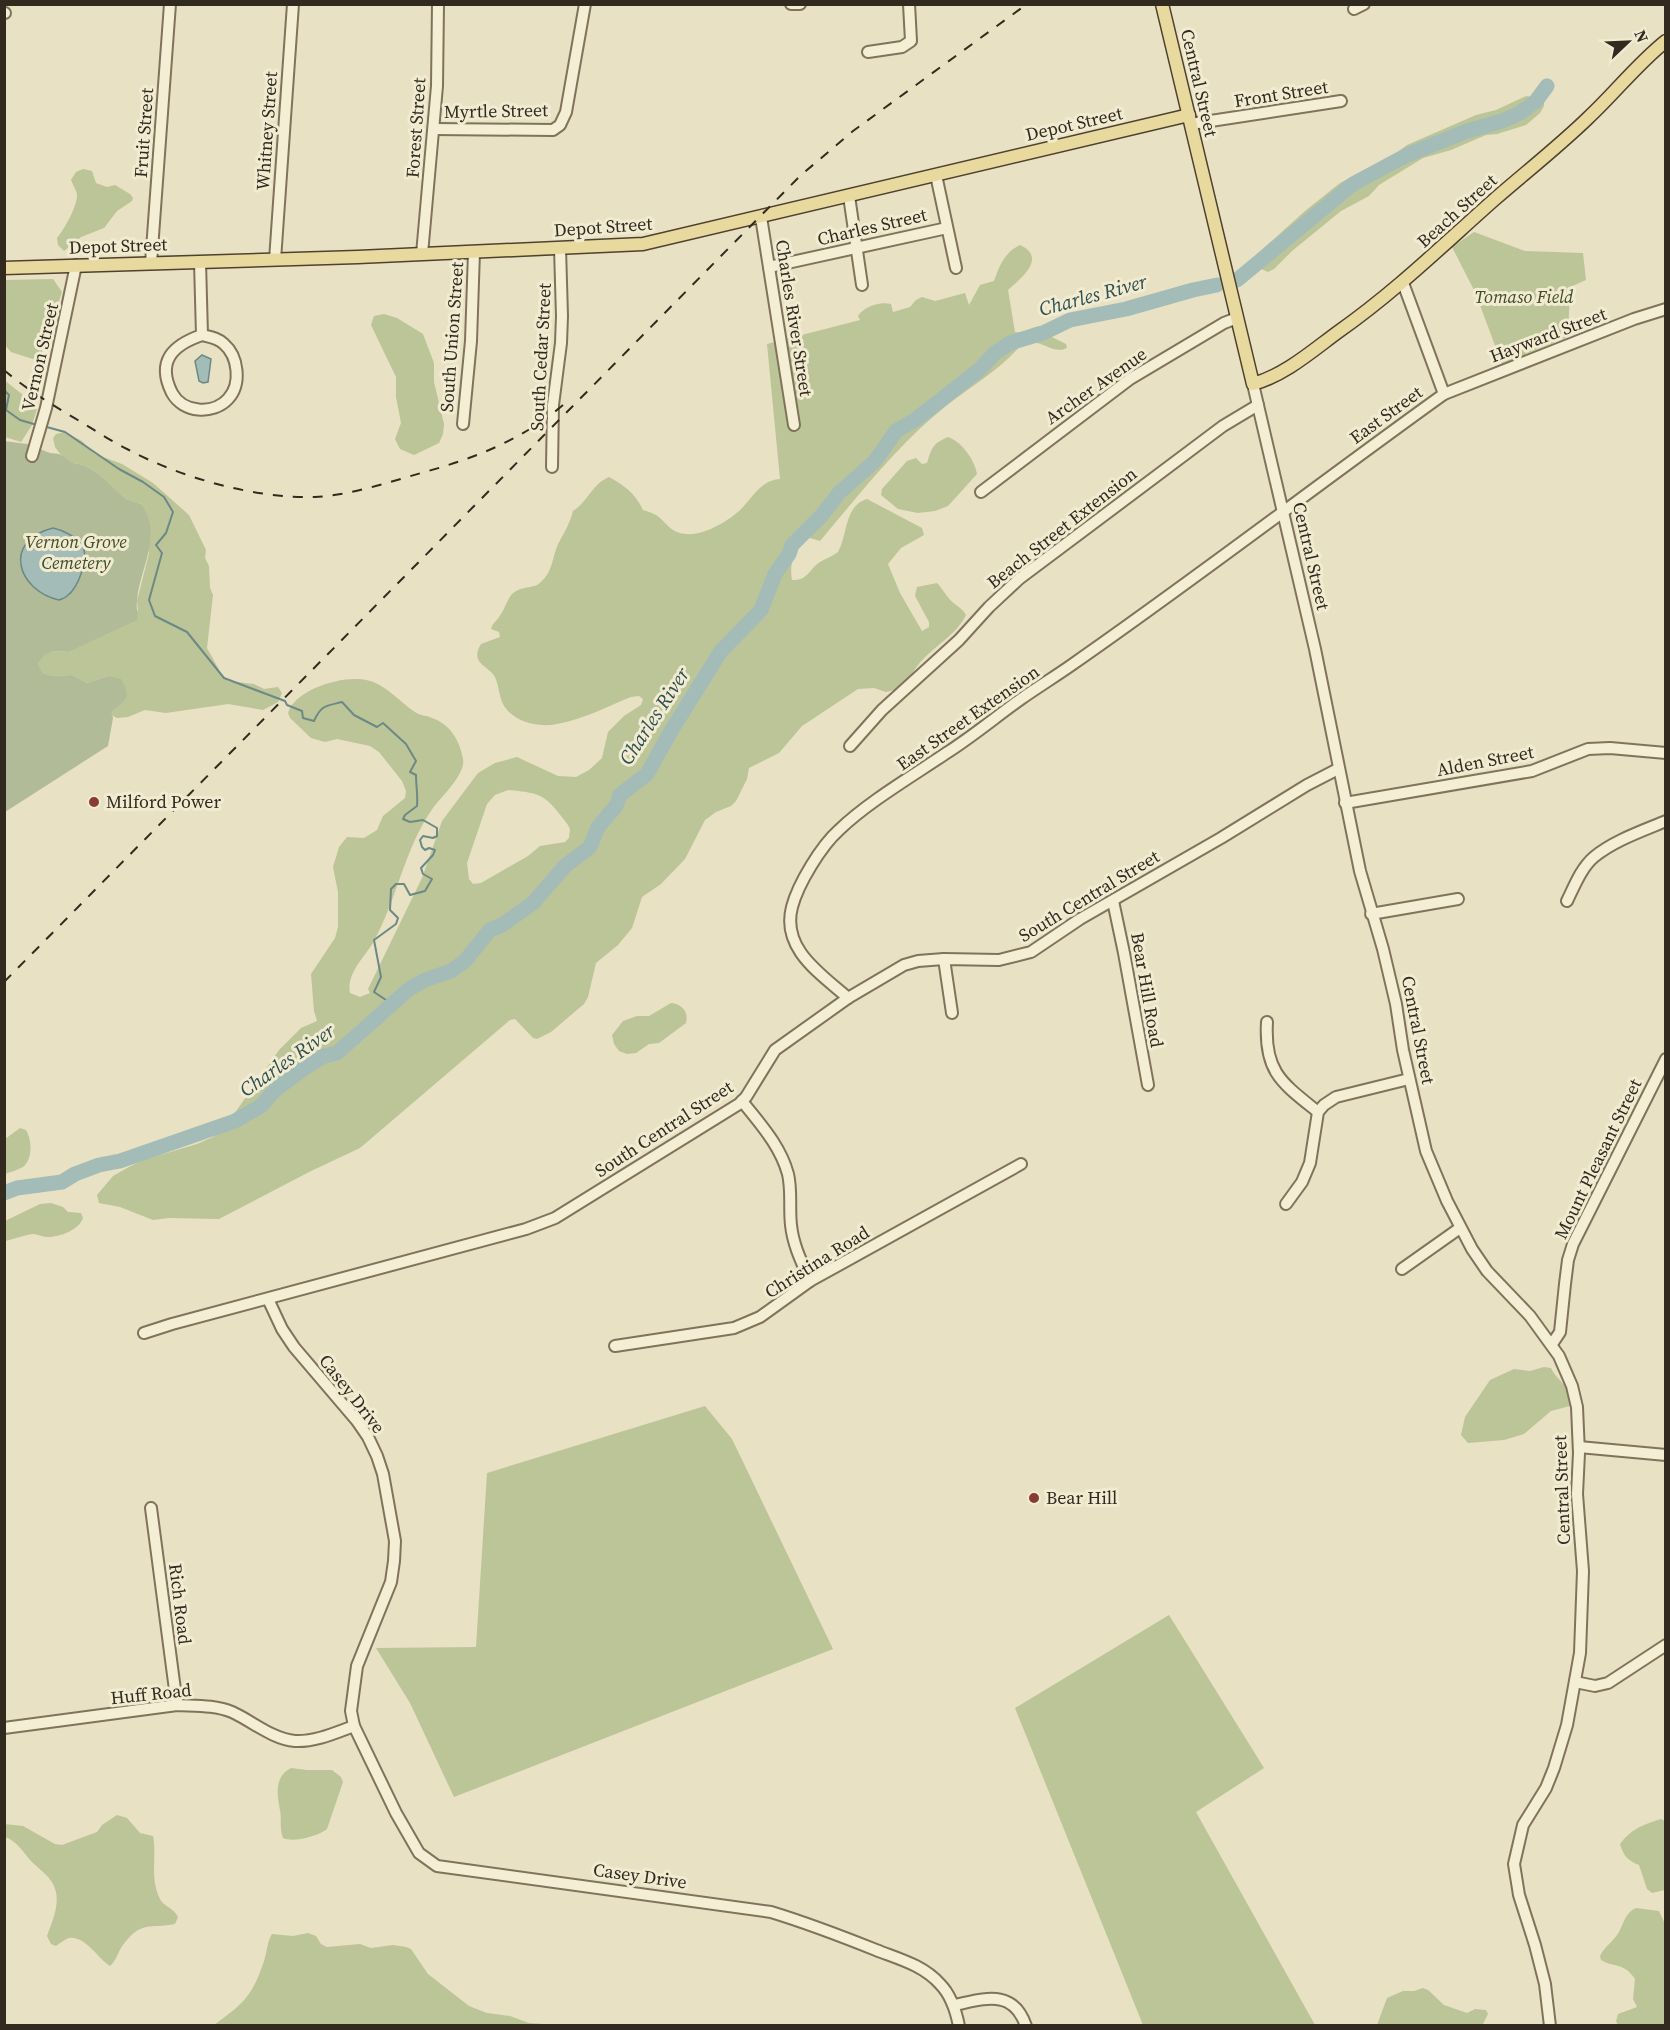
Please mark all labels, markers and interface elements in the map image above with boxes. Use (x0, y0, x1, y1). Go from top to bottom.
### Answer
north arrow (1598, 12, 1658, 72)
text: N (1629, 26, 1654, 46)
street label: Central Street (1175, 27, 1224, 139)
street label: Whitney Street (250, 70, 283, 191)
street label: Front Street (1232, 74, 1330, 113)
street label: Forest Street (400, 77, 431, 179)
street label: Fruit Street (128, 87, 159, 179)
street label: Myrtle Street (444, 97, 548, 124)
street label: Depot Street (1023, 100, 1125, 147)
street label: Beach Street (1411, 168, 1502, 253)
street label: Charles Street (815, 202, 929, 251)
street label: Depot Street (553, 211, 653, 242)
street label: Depot Street (68, 231, 168, 260)
street label: Charles River Street (770, 238, 819, 398)
street label: South Union Street (434, 261, 469, 413)
water label: Charles River (1036, 267, 1151, 323)
street label: South Cedar Street (524, 282, 557, 432)
park label: Tomaso Field (1475, 284, 1574, 309)
street label: Vernon Street (15, 300, 64, 413)
street label: Hayward Street (1486, 301, 1610, 368)
street label: Archer Avenue (1040, 341, 1152, 430)
street label: East Street (1344, 380, 1427, 450)
street label: Beach Street Extension (981, 461, 1142, 594)
street label: Central Street (1287, 500, 1336, 612)
park label: Vernon Grove Cemetery (25, 529, 127, 575)
street label: East Street Extension (891, 659, 1044, 776)
water label: Charles River (612, 661, 696, 770)
street label: Alden Street (1434, 739, 1536, 782)
place label: Milford Power (106, 789, 221, 814)
marker: Milford Power (87, 795, 101, 809)
street label: South Central Street (1014, 844, 1164, 948)
street label: Bear Hill Road (1125, 930, 1170, 1049)
street label: Central Street (1396, 974, 1441, 1086)
water label: Charles River (234, 1016, 341, 1103)
street label: South Central Street (590, 1074, 738, 1183)
street label: Mount Pleasant Street (1548, 1074, 1647, 1243)
street label: Christina Road (760, 1219, 874, 1304)
street label: Casey Drive (314, 1349, 391, 1438)
street label: Central Street (1547, 1435, 1576, 1545)
place label: Bear Hill (1046, 1485, 1117, 1510)
marker: Bear Hill (1027, 1491, 1041, 1505)
street label: Rich Road (163, 1562, 198, 1646)
street label: Huff Road (109, 1677, 193, 1710)
street label: Casey Drive (592, 1857, 688, 1894)

